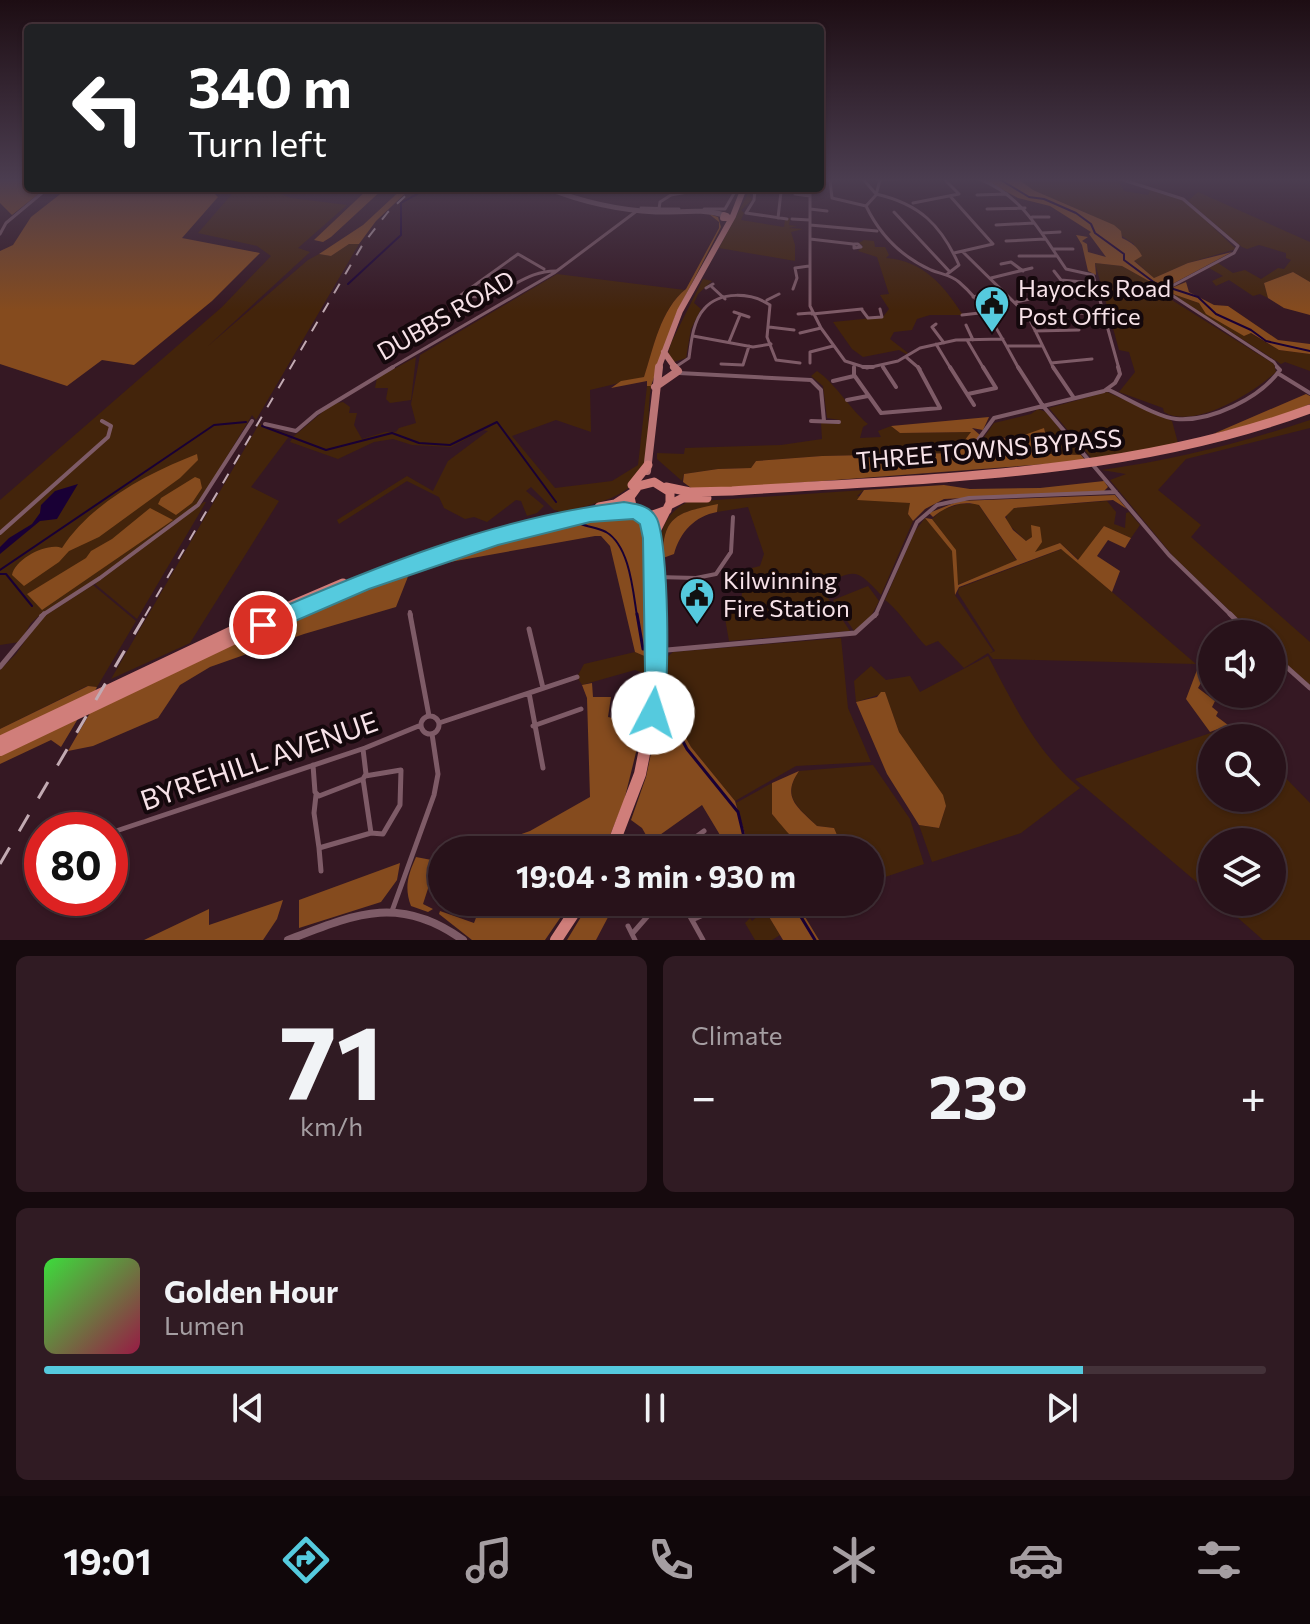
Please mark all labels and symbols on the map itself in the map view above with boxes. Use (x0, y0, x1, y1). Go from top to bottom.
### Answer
street label: DUBBS ROAD (371, 264, 519, 366)
place label: Hayocks Road Post Office (1018, 273, 1171, 330)
public building icon: Hayocks Road Post Office (973, 284, 1011, 334)
street label: THREE TOWNS BYPASS (855, 422, 1123, 475)
place label: Kilwinning Fire Station (723, 565, 850, 622)
public building icon: Kilwinning Fire Station (678, 576, 716, 626)
pin (229, 591, 297, 659)
position arrow (611, 671, 695, 755)
street label: BYREHILL AVENUE (136, 703, 382, 817)
speed limit sign: 80 (24, 812, 128, 916)

